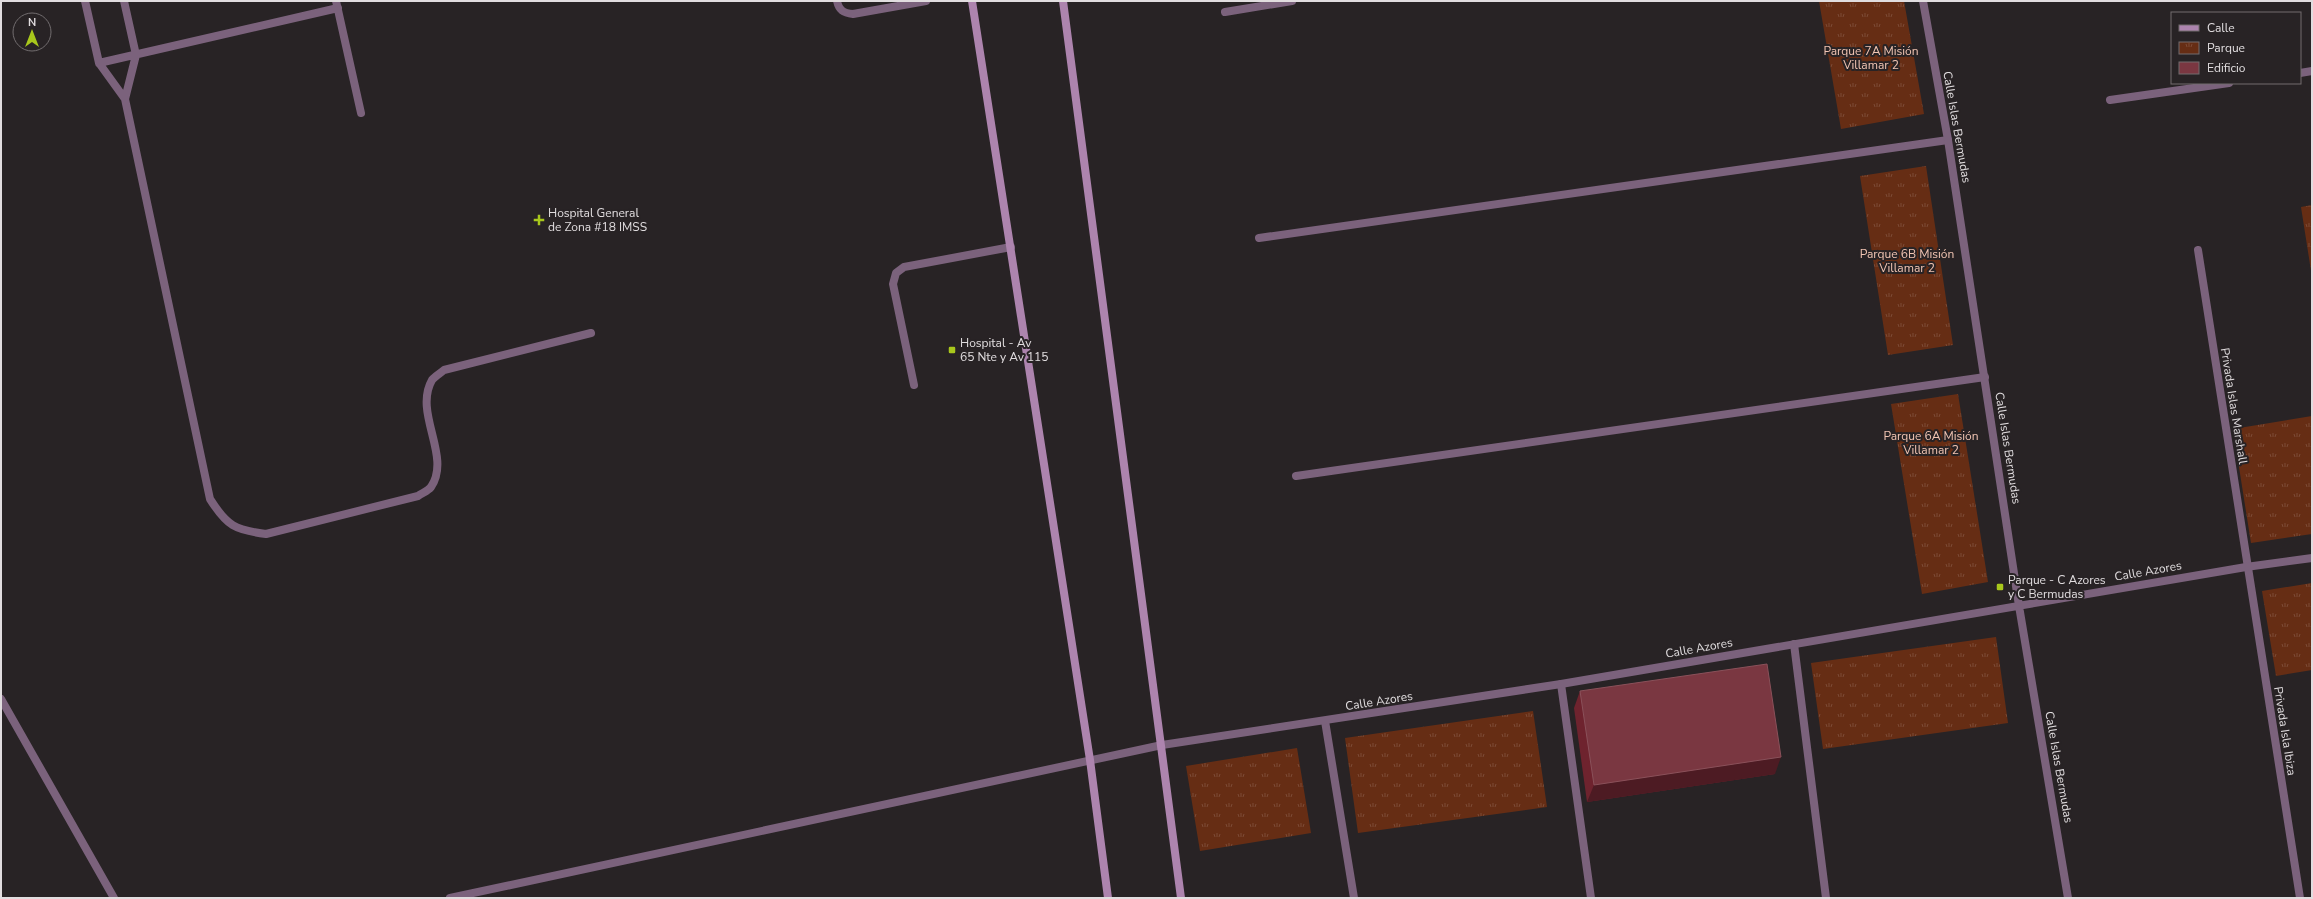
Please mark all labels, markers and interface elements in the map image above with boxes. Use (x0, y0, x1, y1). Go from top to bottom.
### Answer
north arrow (12, 12, 52, 52)
legend (2171, 12, 2301, 84)
text: N (28, 15, 36, 30)
text: Calle (2207, 20, 2235, 36)
text: Parque (2207, 40, 2245, 56)
park label: Parque 7A Misión Villamar 2 (1823, 43, 1919, 73)
text: Edificio (2207, 60, 2246, 76)
street label: Calle Islas Bermudas (1939, 70, 1975, 184)
place label: Hospital General de Zona #18 IMSS (548, 205, 647, 235)
marker: Hospital General de Zona #18 IMSS (533, 214, 545, 226)
park label: Parque 6B Misión Villamar 2 (1860, 246, 1954, 276)
place label: Hospital - Av 65 Nte y Av 115 (960, 335, 1049, 365)
marker: Hospital - Av 65 Nte y Av 115 (947, 345, 957, 355)
street label: Privada Islas Marshall (2217, 347, 2251, 466)
street label: Calle Islas Bermudas (1991, 391, 2025, 505)
park label: Parque 6A Misión Villamar 2 (1883, 428, 1979, 458)
street label: Calle Azores (2113, 557, 2183, 585)
place label: Parque - C Azores y C Bermudas (2008, 572, 2106, 602)
marker: Parque - C Azores y C Bermudas (1995, 582, 2005, 592)
street label: Calle Azores (1664, 634, 1734, 662)
street label: Privada Isla Ibiza (2270, 685, 2300, 777)
street label: Calle Azores (1344, 688, 1414, 714)
street label: Calle Islas Bermudas (2041, 710, 2077, 824)

